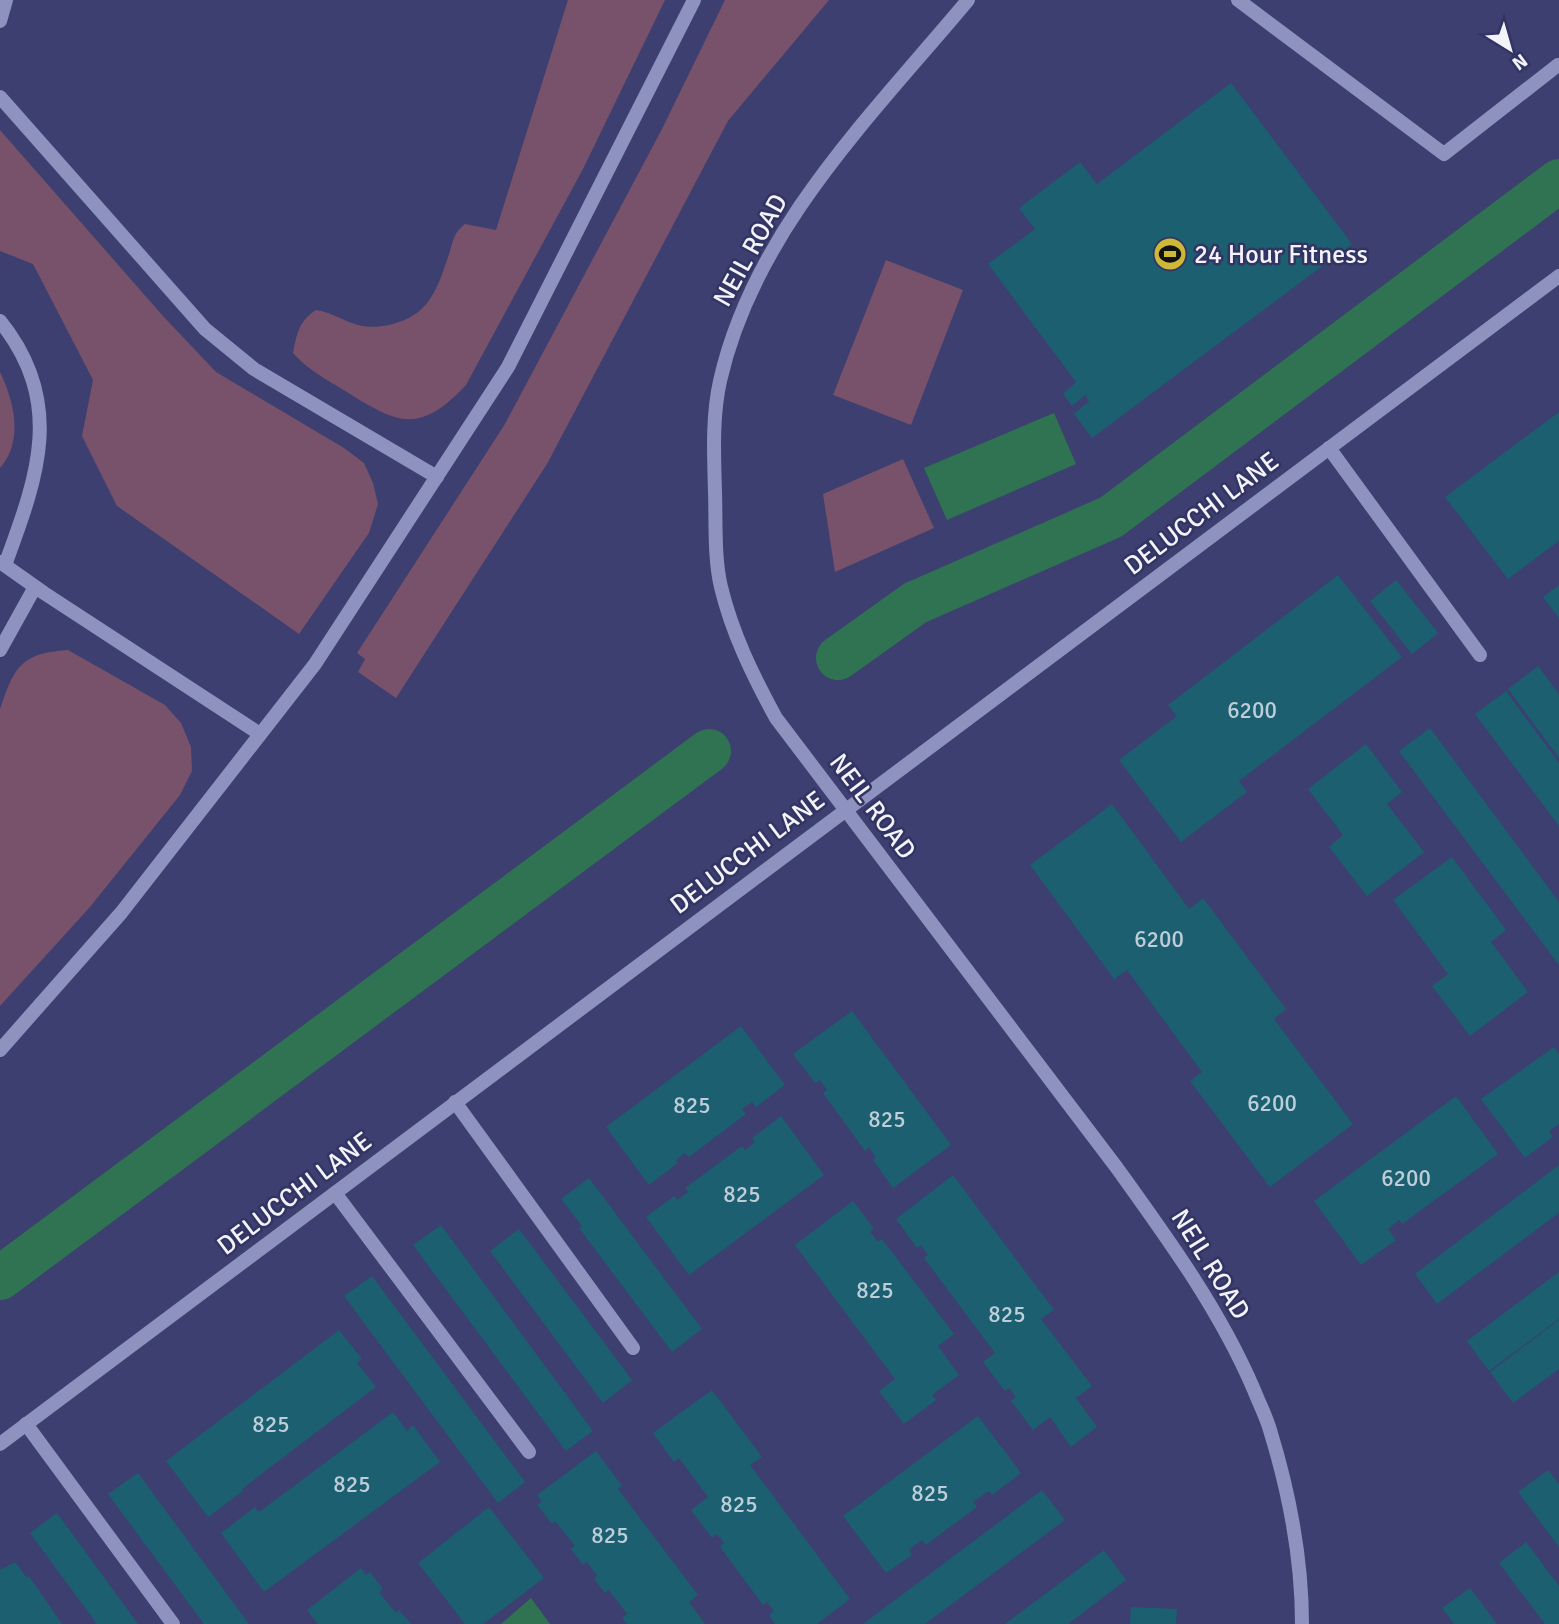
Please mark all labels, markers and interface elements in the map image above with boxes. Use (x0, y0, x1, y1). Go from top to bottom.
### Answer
north arrow (1475, 14, 1545, 84)
text: N (1507, 48, 1532, 75)
street label: NEIL ROAD (707, 189, 795, 312)
sports icon: 24 Hour Fitness (1151, 235, 1189, 273)
place label: 24 Hour Fitness (1194, 239, 1368, 271)
street label: DELUCCHI LANE (1118, 445, 1285, 582)
house number: 6200 (1227, 696, 1277, 725)
street label: NEIL ROAD (822, 748, 922, 866)
street label: DELUCCHI LANE (664, 784, 831, 921)
house number: 6200 (1134, 925, 1184, 954)
house number: 6200 (1247, 1089, 1297, 1118)
house number: 825 (673, 1091, 711, 1120)
house number: 825 (868, 1105, 906, 1134)
street label: DELUCCHI LANE (211, 1125, 378, 1262)
house number: 6200 (1381, 1164, 1431, 1193)
house number: 825 (723, 1180, 761, 1209)
street label: NEIL ROAD (1164, 1204, 1257, 1326)
house number: 825 (856, 1276, 894, 1305)
house number: 825 (988, 1300, 1026, 1329)
house number: 825 (252, 1410, 290, 1439)
house number: 825 (333, 1470, 371, 1499)
house number: 825 (911, 1479, 949, 1508)
house number: 825 (720, 1490, 758, 1519)
house number: 825 (591, 1521, 629, 1550)

